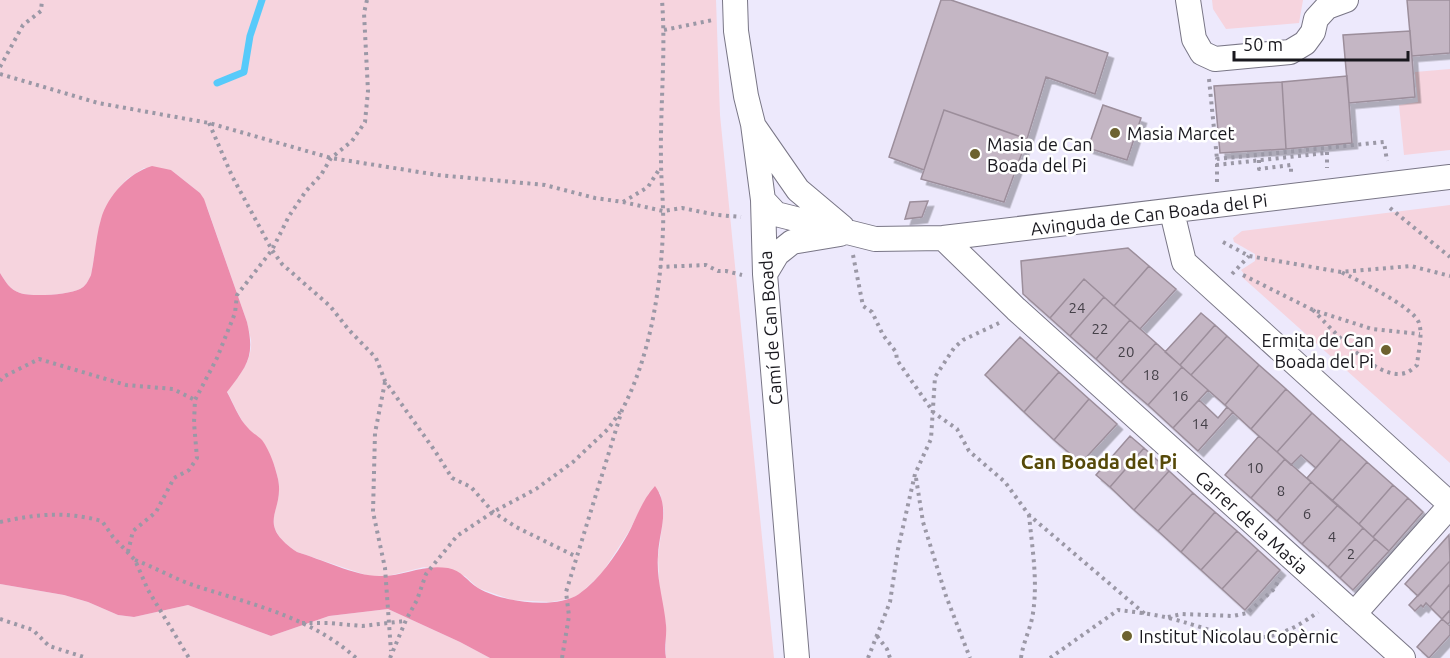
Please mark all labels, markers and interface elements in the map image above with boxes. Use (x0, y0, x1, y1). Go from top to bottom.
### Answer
scale bar (1234, 24, 1408, 62)
text: 50 m (1243, 34, 1283, 54)
place label: Masia Marcet (1127, 123, 1234, 143)
marker: Masia Marcet (1108, 126, 1122, 140)
place label: Masia de Can Boada del Pi (987, 134, 1093, 175)
marker: Masia de Can Boada del Pi (968, 147, 982, 161)
street label: Avinguda de Can Boada del Pi (1030, 190, 1268, 238)
street label: Camí de Can Boada (755, 250, 785, 406)
house number: 24 (1069, 299, 1085, 316)
house number: 22 (1092, 320, 1108, 337)
place label: Ermita de Can Boada del Pi (1262, 330, 1374, 371)
house number: 20 (1118, 343, 1134, 360)
marker: Ermita de Can Boada del Pi (1379, 343, 1393, 357)
house number: 18 (1143, 366, 1159, 383)
house number: 16 (1172, 387, 1188, 404)
house number: 14 (1192, 415, 1208, 432)
district label: Can Boada del Pi (1021, 450, 1177, 473)
house number: 10 (1247, 459, 1263, 476)
street label: Carrer de la Masia (1192, 466, 1312, 578)
house number: 8 (1277, 482, 1285, 499)
house number: 6 (1303, 505, 1311, 522)
house number: 4 (1328, 528, 1336, 545)
house number: 2 (1347, 545, 1355, 562)
place label: Institut Nicolau Copèrnic (1139, 626, 1338, 646)
marker: Institut Nicolau Copèrnic (1120, 629, 1134, 643)

